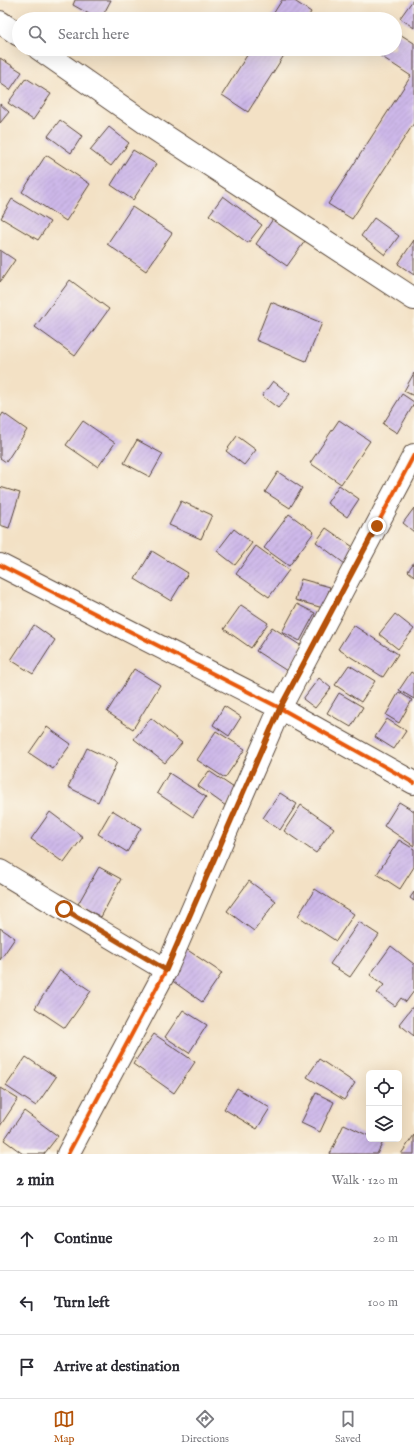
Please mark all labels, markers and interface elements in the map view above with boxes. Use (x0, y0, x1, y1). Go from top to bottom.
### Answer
search box (12, 12, 402, 56)
icon: search (26, 23, 48, 45)
text: Search here (58, 25, 129, 44)
route end (368, 517, 386, 535)
route start (55, 900, 73, 918)
map controls (366, 1070, 402, 1142)
button: locate (366, 1070, 402, 1106)
button: layers (366, 1106, 402, 1142)
text: 2 min (16, 1170, 54, 1191)
text: Walk · 120 m (332, 1172, 398, 1189)
icon: ahead (16, 1228, 38, 1250)
text: Continue (54, 1229, 112, 1248)
text: 20 m (373, 1230, 398, 1247)
icon: left (16, 1292, 38, 1314)
text: Turn left (54, 1293, 110, 1312)
text: 100 m (368, 1294, 398, 1311)
icon: arrive (16, 1356, 38, 1378)
text: Arrive at destination (54, 1357, 180, 1376)
tab: Map (53, 1408, 75, 1446)
tab: Directions (181, 1408, 229, 1446)
tab: Saved (335, 1408, 361, 1446)

